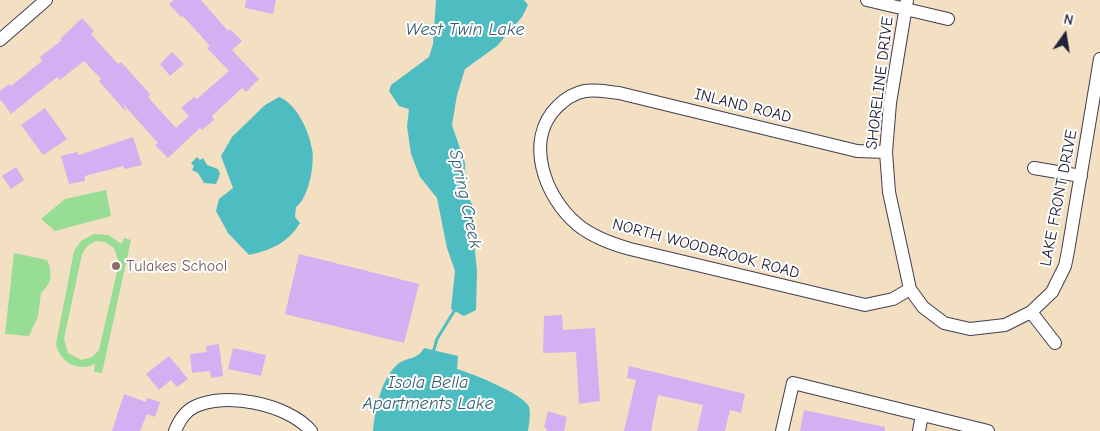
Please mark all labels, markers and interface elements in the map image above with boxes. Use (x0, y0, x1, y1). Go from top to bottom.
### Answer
north arrow (1040, 10, 1090, 60)
text: N (1062, 11, 1075, 29)
street label: SHORELINE DRIVE (862, 15, 898, 151)
water label: West Twin Lake (405, 19, 525, 41)
street label: INLAND ROAD (693, 85, 793, 127)
street label: LAKE FRONT DRIVE (1036, 128, 1082, 268)
water label: Spring Creek (444, 148, 486, 250)
street label: NORTH WOODBROOK ROAD (610, 215, 802, 283)
place label: Tulakes School (126, 256, 227, 276)
marker: Tulakes School (110, 260, 122, 272)
water label: Isola Bella Apartments Lake (362, 372, 494, 414)

